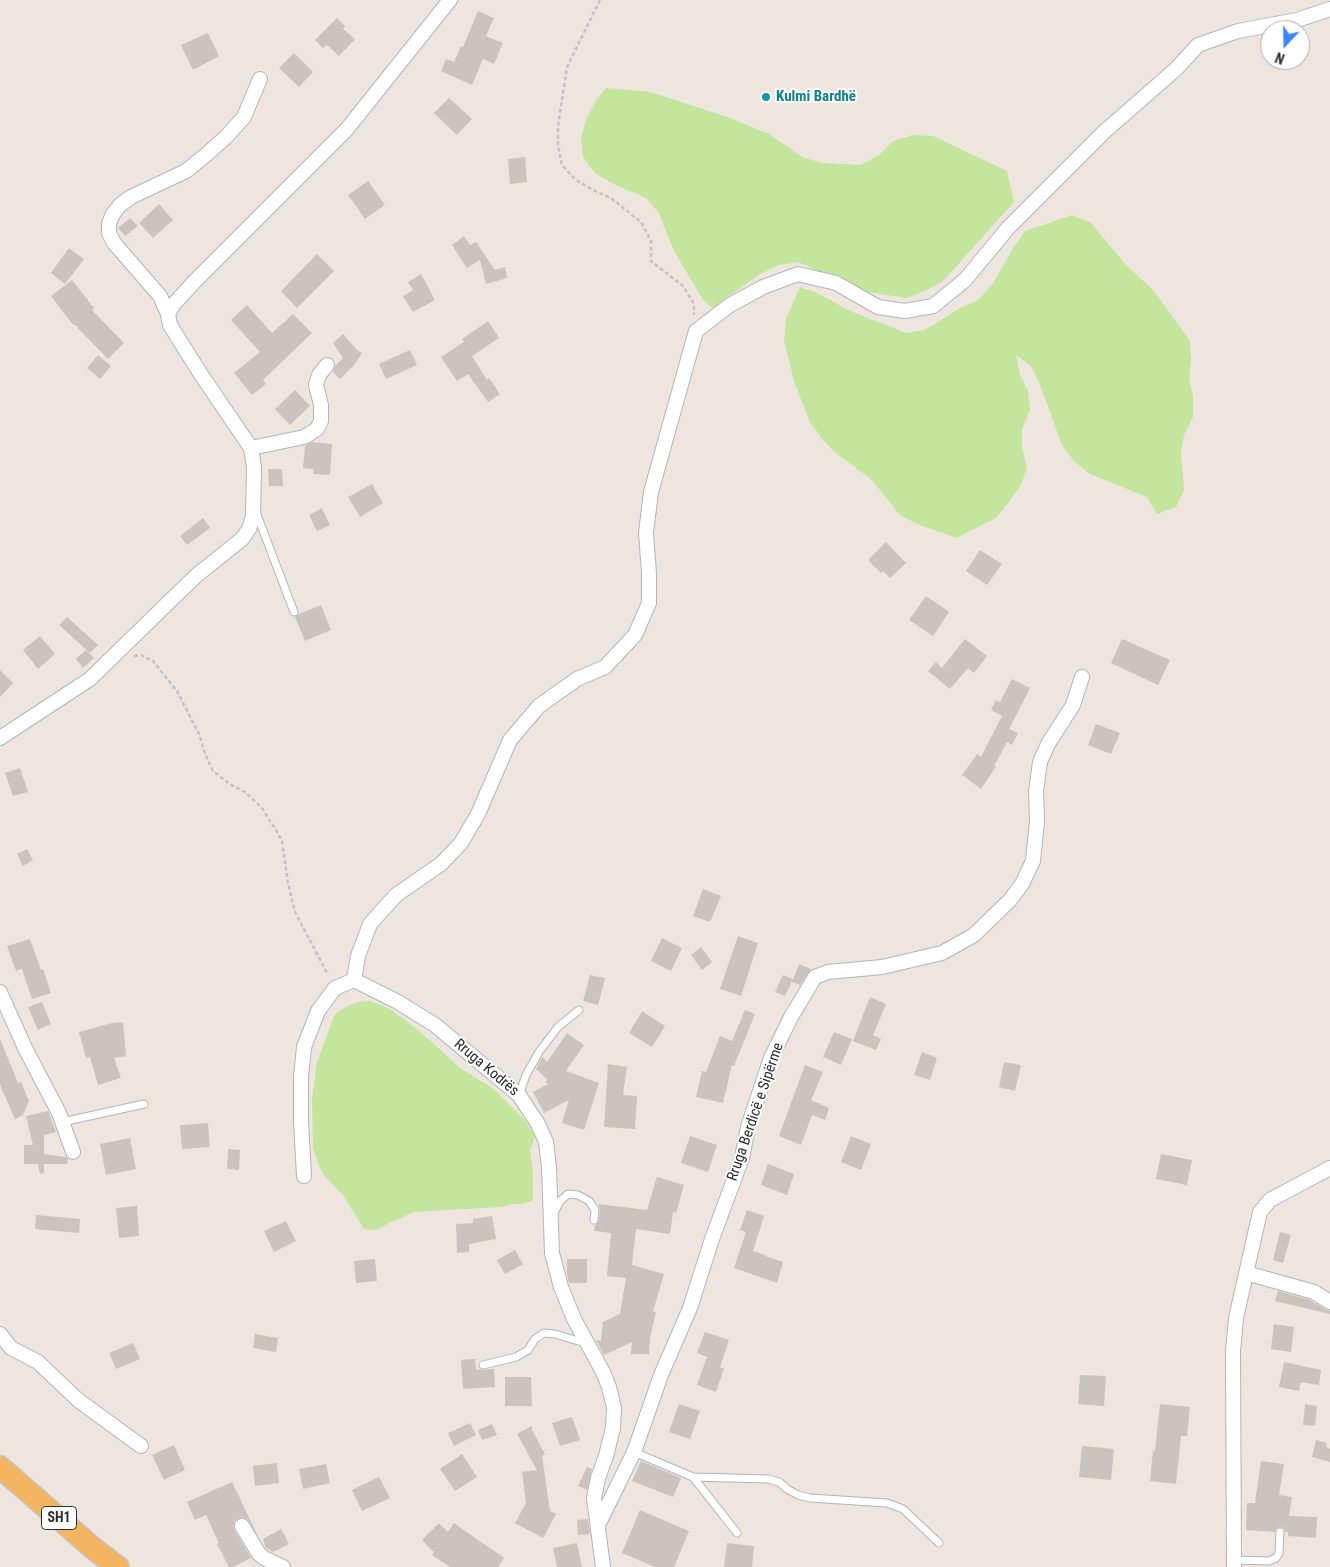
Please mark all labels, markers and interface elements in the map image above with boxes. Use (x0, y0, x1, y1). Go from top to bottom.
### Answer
north arrow (1260, 20, 1310, 70)
text: N (1273, 49, 1287, 67)
place label: Kulmi Bardhë (776, 88, 856, 106)
marker: Kulmi Bardhë (760, 91, 772, 103)
street label: Rruga Kodrës (450, 1036, 522, 1100)
street label: Rruga Berdicë e Sipërme (724, 1041, 788, 1183)
road number: SH1 (42, 1506, 76, 1530)

